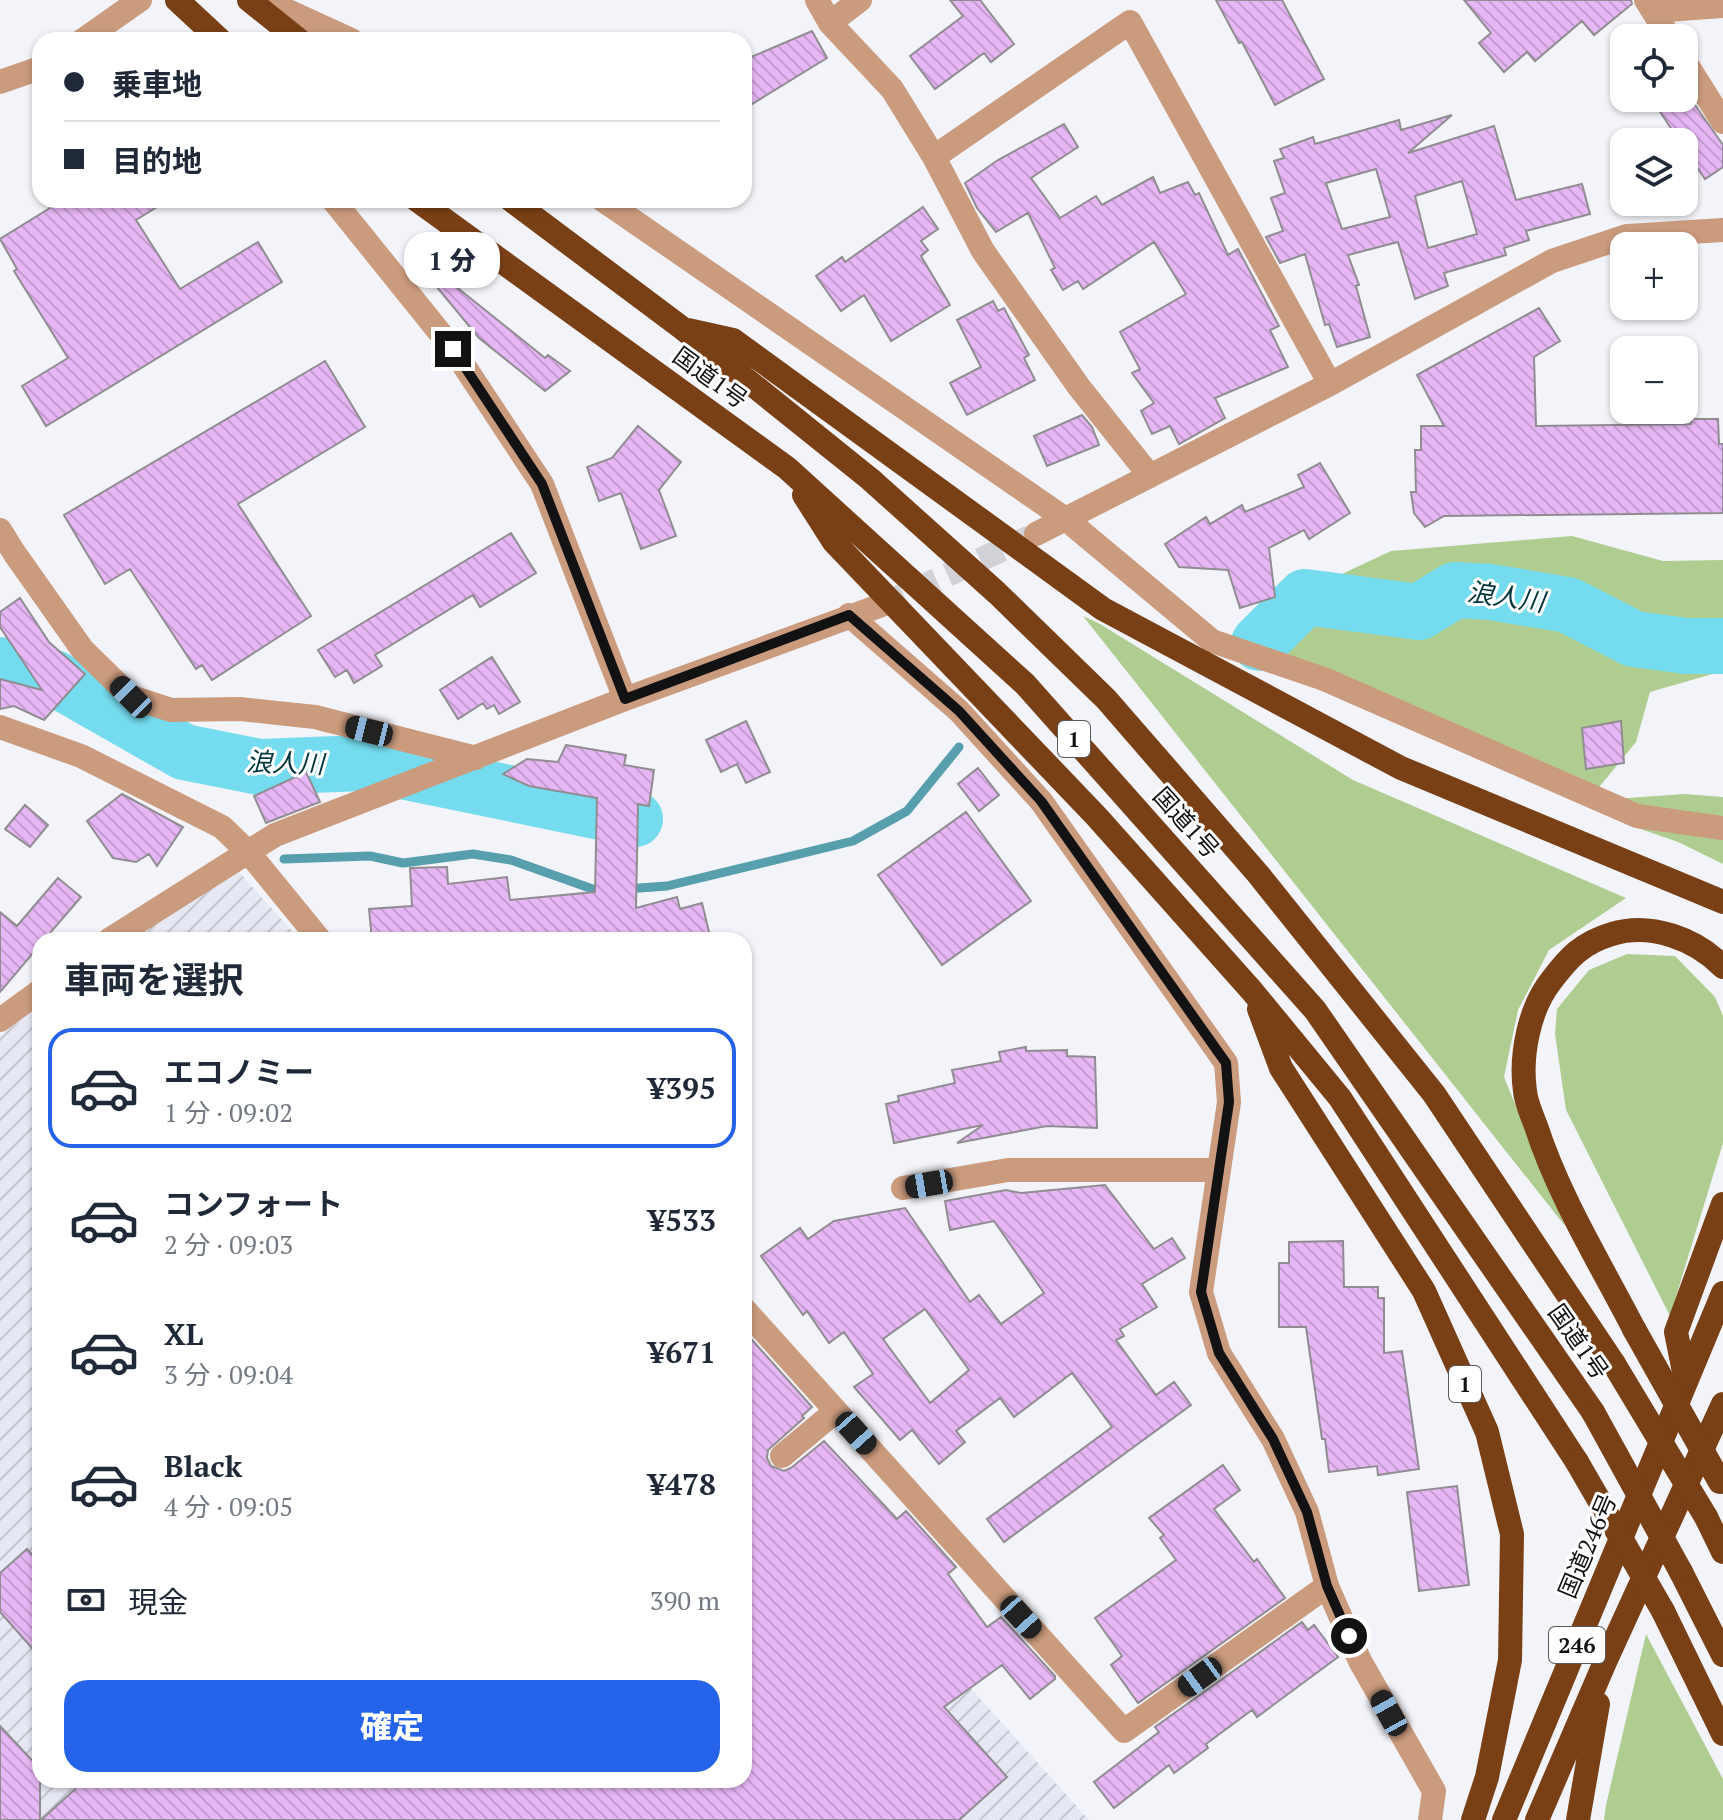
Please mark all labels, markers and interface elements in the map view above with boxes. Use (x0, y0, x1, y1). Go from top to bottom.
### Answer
map controls (1610, 24, 1698, 424)
button: locate (1610, 24, 1698, 112)
text: 乗車地 (112, 64, 202, 104)
button: layers (1610, 128, 1698, 216)
text: 目的地 (112, 141, 202, 181)
button: + (1610, 232, 1698, 320)
callout: 1 分 (405, 233, 501, 289)
text: 1 分 (428, 243, 476, 277)
route end (435, 331, 471, 367)
button: − (1610, 336, 1698, 424)
street label: 国道1号 (667, 339, 754, 415)
water label: 浪人川 (1465, 574, 1550, 619)
car (106, 672, 156, 722)
car (343, 714, 395, 748)
road number: 1 (1058, 721, 1090, 757)
water label: 浪人川 (245, 744, 328, 780)
street label: 国道1号 (1146, 780, 1227, 865)
text: 車両を選択 (64, 956, 244, 1003)
icon: car (68, 1052, 140, 1124)
text: エコノミー (164, 1052, 314, 1092)
text: ¥395 (648, 1068, 716, 1108)
text: 1 分 · 09:02 (164, 1095, 293, 1129)
car (903, 1168, 955, 1200)
icon: car (68, 1184, 140, 1256)
text: コンフォート (164, 1184, 343, 1224)
text: ¥533 (648, 1200, 716, 1240)
text: 2 分 · 09:03 (164, 1227, 293, 1261)
street label: 国道1号 (1541, 1298, 1616, 1385)
text: XL (164, 1314, 203, 1354)
icon: car (68, 1316, 140, 1388)
text: ¥671 (648, 1332, 716, 1372)
text: 3 分 · 09:04 (164, 1357, 293, 1391)
road number: 1 (1449, 1366, 1481, 1402)
car (831, 1407, 881, 1459)
text: Black (164, 1446, 242, 1486)
icon: car (68, 1448, 140, 1520)
text: ¥478 (648, 1464, 716, 1504)
text: 4 分 · 09:05 (164, 1489, 293, 1523)
street label: 国道246号 (1551, 1489, 1623, 1603)
icon: cash (64, 1578, 108, 1622)
text: 現金 (128, 1582, 188, 1622)
text: 390 m (650, 1583, 720, 1617)
car (996, 1591, 1046, 1643)
route start (1331, 1618, 1367, 1654)
road number: 246 (1549, 1627, 1605, 1663)
car (1174, 1653, 1226, 1701)
button: 確定 (64, 1680, 720, 1772)
car (1367, 1686, 1411, 1740)

